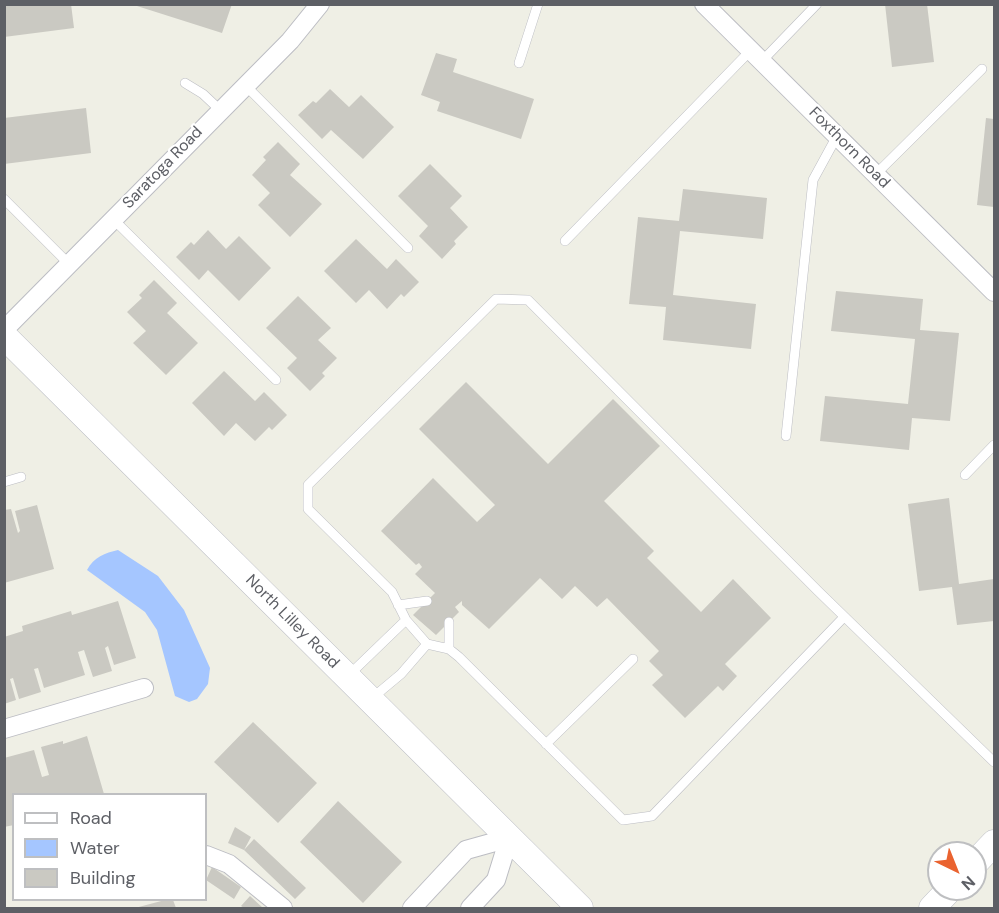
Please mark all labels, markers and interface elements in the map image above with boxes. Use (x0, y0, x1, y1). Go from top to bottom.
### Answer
street label: Foxthorn Road (804, 103, 894, 193)
street label: Saratoga Road (119, 123, 207, 213)
street label: North Lilley Road (241, 571, 343, 673)
legend (12, 793, 207, 901)
text: Road (70, 806, 112, 830)
text: Water (70, 836, 120, 860)
north arrow (927, 841, 987, 901)
text: Building (70, 866, 135, 890)
text: N (957, 871, 980, 895)

